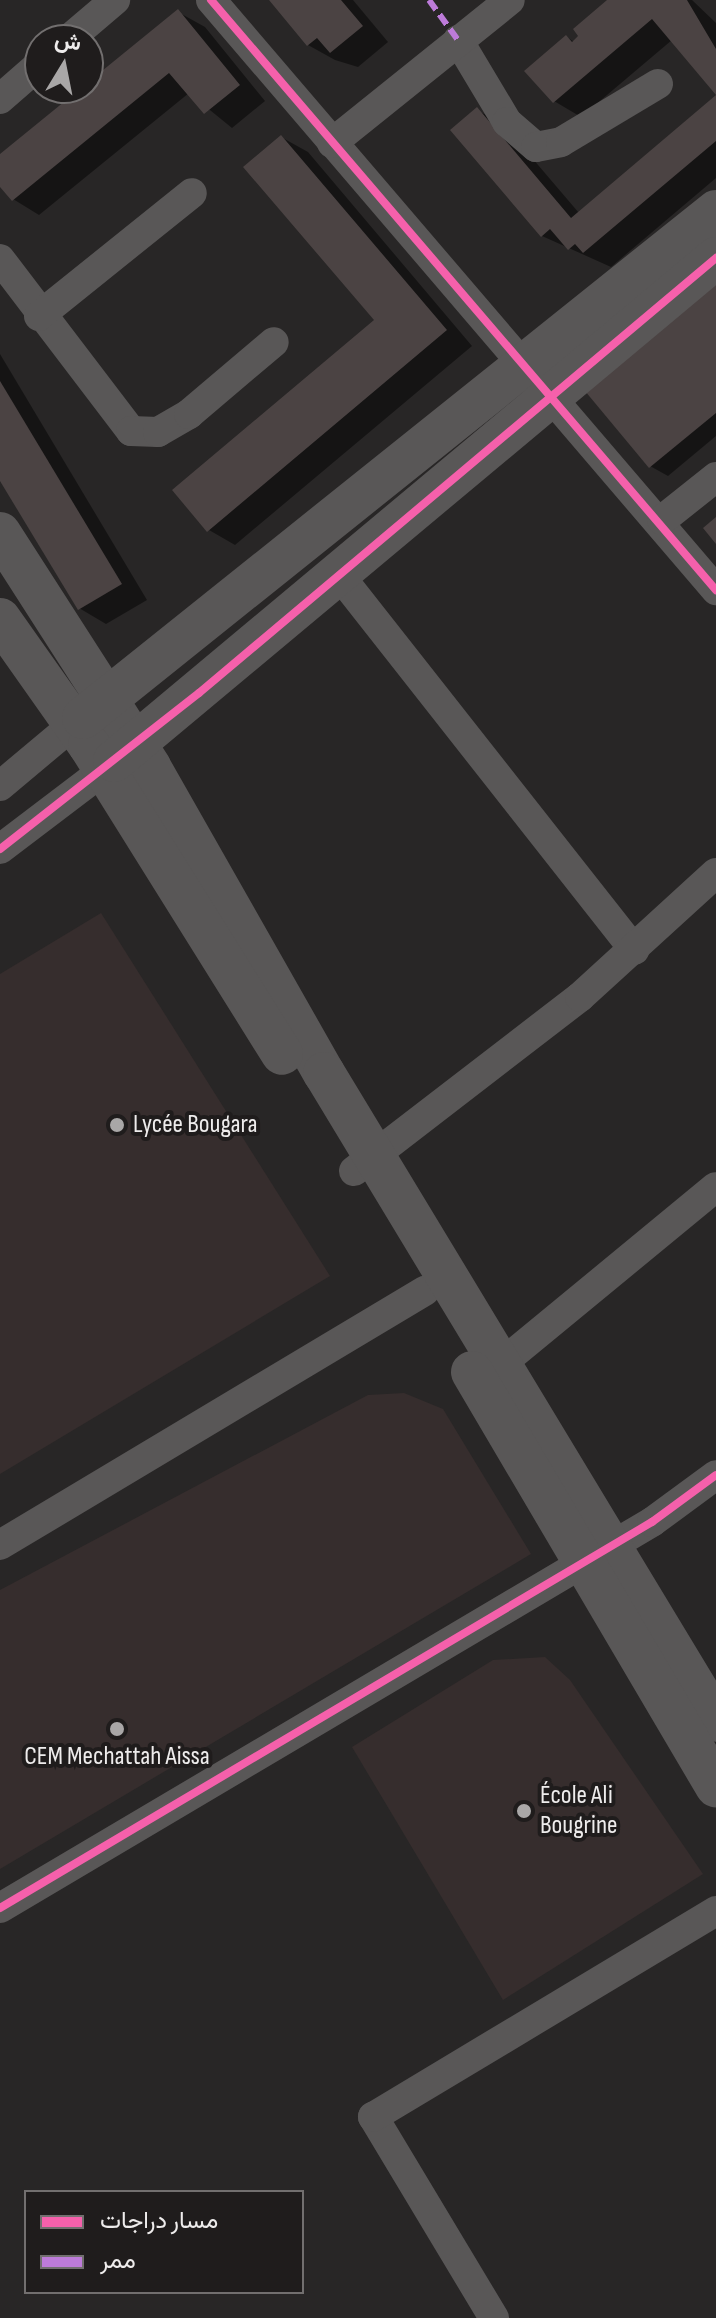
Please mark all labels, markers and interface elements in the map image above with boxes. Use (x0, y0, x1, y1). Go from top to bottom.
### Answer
north arrow (24, 24, 104, 104)
text: ش (53, 26, 83, 57)
place label: Lycée Bougara (133, 1109, 258, 1141)
marker: Lycée Bougara (108, 1116, 126, 1134)
marker: CEM Mechattah Aissa (108, 1720, 126, 1738)
place label: CEM Mechattah Aissa (24, 1741, 210, 1773)
place label: École Ali Bougrine (540, 1780, 617, 1842)
marker: École Ali Bougrine (515, 1802, 533, 1820)
legend (24, 2190, 304, 2294)
text: مسار دراجات (100, 2206, 218, 2235)
text: ممر (100, 2246, 136, 2275)

